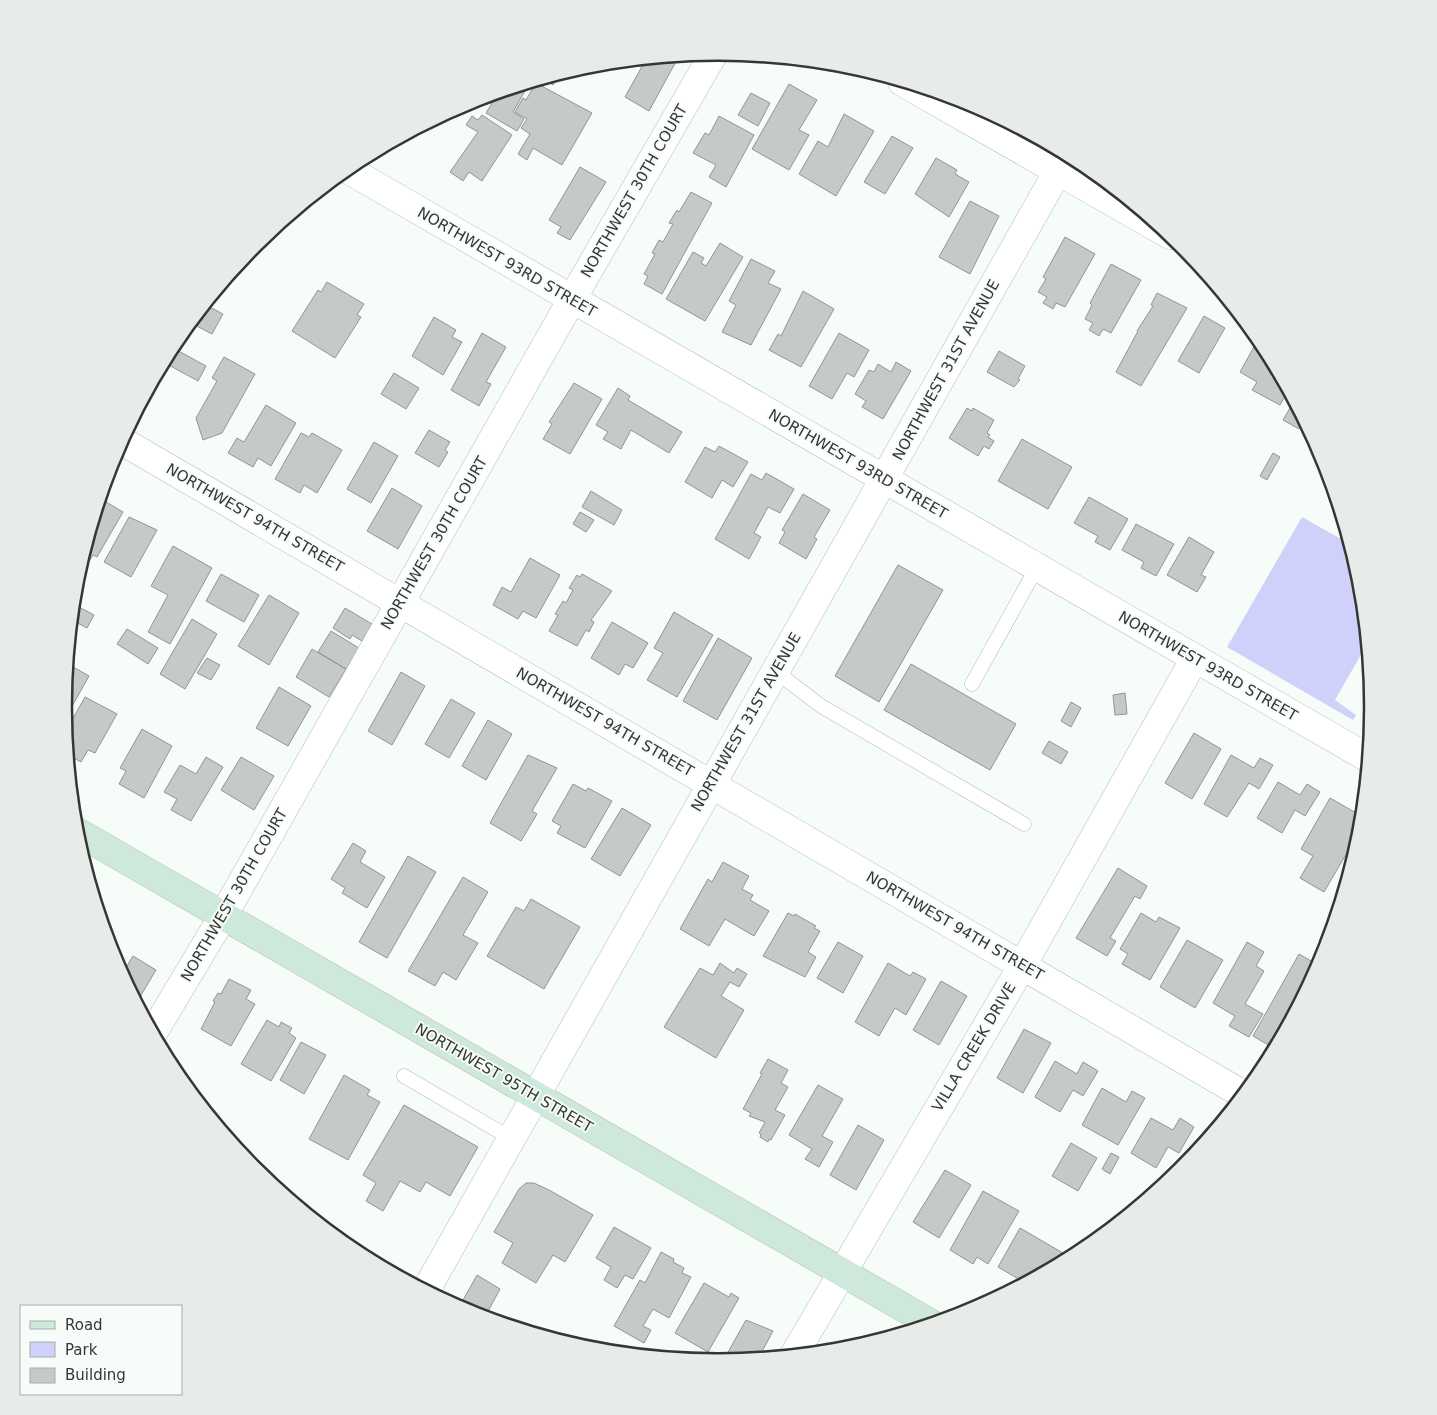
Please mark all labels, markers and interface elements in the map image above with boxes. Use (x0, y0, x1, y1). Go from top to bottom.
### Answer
street label: NORTHWEST 30TH COURT (577, 101, 691, 281)
street label: NORTHWEST 93RD STREET (414, 203, 600, 321)
street label: NORTHWEST 31ST AVENUE (889, 277, 1003, 463)
street label: NORTHWEST 93RD STREET (765, 405, 951, 523)
street label: NORTHWEST 30TH COURT (377, 453, 491, 633)
street label: NORTHWEST 94TH STREET (163, 460, 348, 577)
street label: NORTHWEST 93RD STREET (1115, 607, 1301, 725)
street label: NORTHWEST 31ST AVENUE (687, 629, 805, 815)
street label: NORTHWEST 94TH STREET (513, 664, 698, 781)
street label: NORTHWEST 30TH COURT (177, 805, 291, 985)
street label: NORTHWEST 94TH STREET (863, 868, 1048, 985)
street label: VILLA CREEK DRIVE (928, 979, 1020, 1115)
street label: NORTHWEST 95TH STREET (412, 1020, 597, 1137)
legend (20, 1305, 182, 1395)
text: Road (65, 1316, 103, 1334)
text: Park (65, 1341, 98, 1359)
text: Building (65, 1366, 126, 1384)

